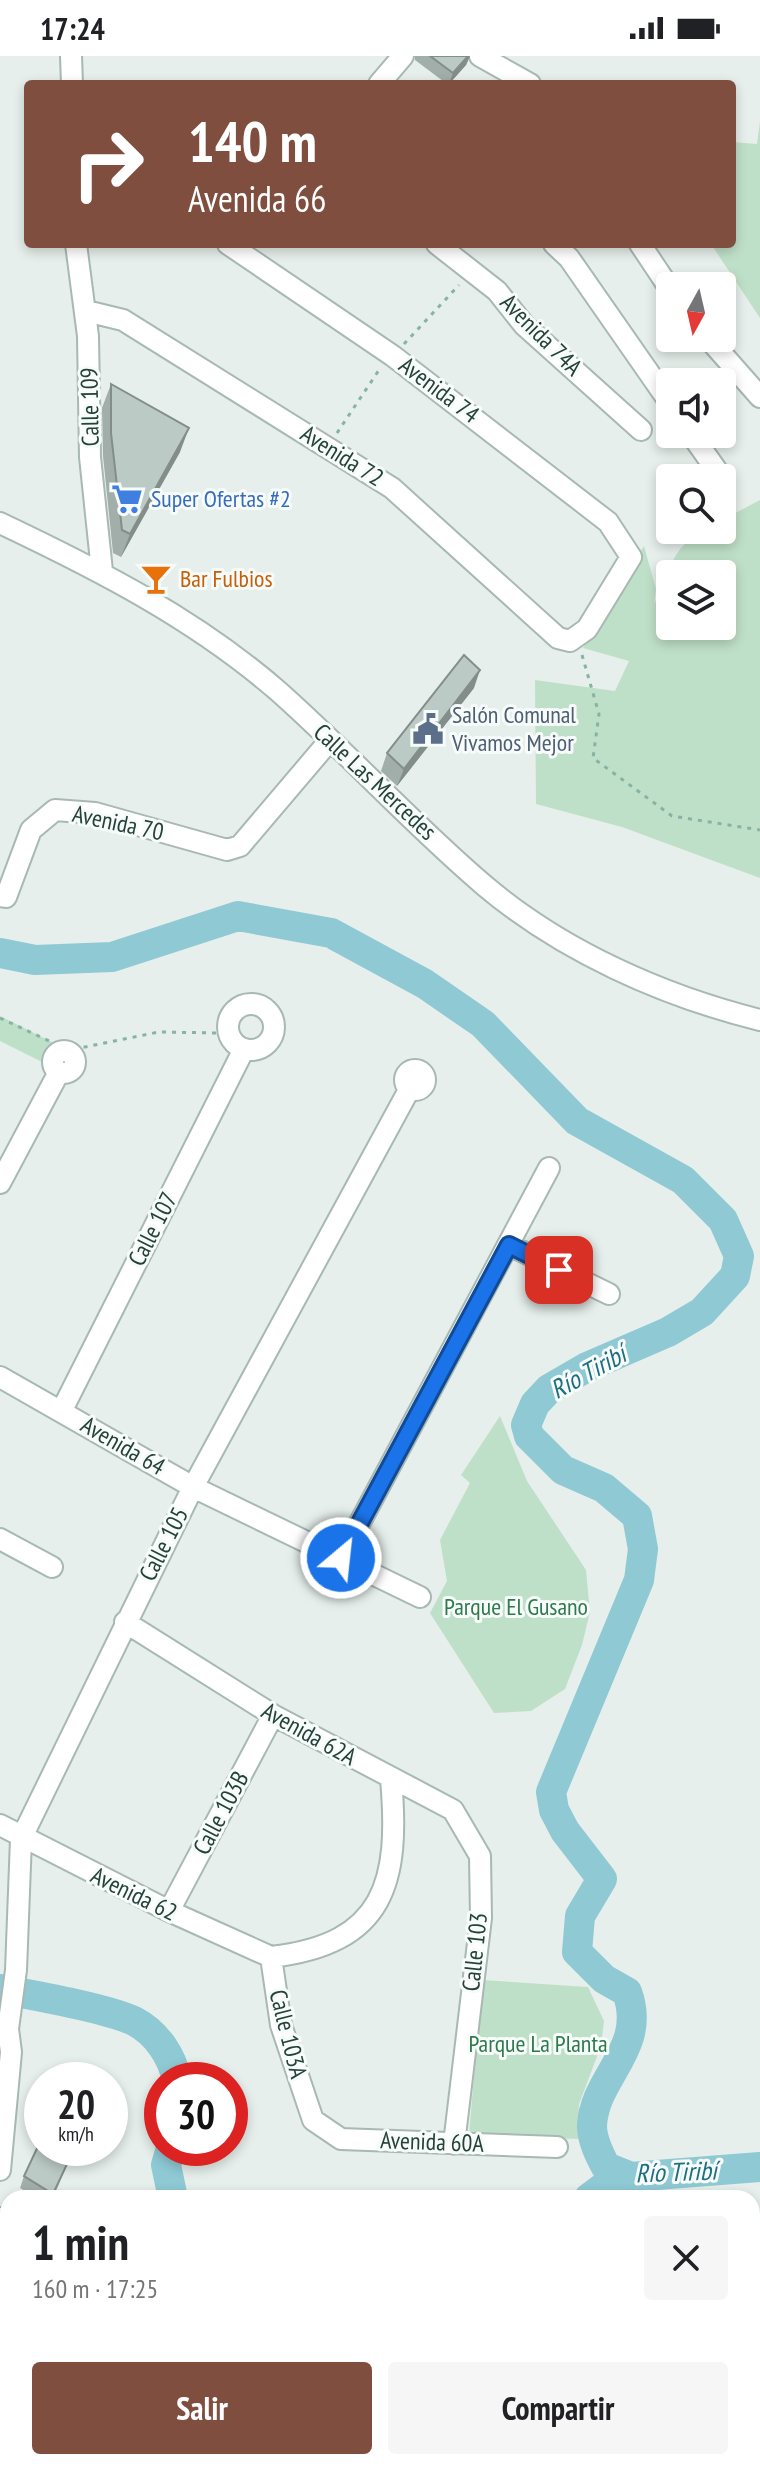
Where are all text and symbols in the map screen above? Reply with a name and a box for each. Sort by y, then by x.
text: 17:24 [40,9,105,48]
text: 140 m [188,105,317,177]
icon: right [56,112,160,216]
text: Avenida 66 [188,175,326,222]
north arrow [656,272,736,352]
map controls [656,272,736,640]
street label: Avenida 74A [494,287,589,383]
street label: Avenida 74 [393,349,486,430]
street label: Calle 109 [73,367,106,447]
button: sound [656,368,736,448]
street label: Avenida 72 [295,418,390,493]
button: search [656,464,736,544]
supermarket icon: Super Ofertas #2 [110,482,144,516]
place label: Super Ofertas #2 [151,483,291,514]
button: layers [656,560,736,640]
bar icon: Bar Fulbios [139,562,173,596]
place label: Bar Fulbios [180,563,273,594]
place label: Salón Comunal Vivamos Mejor [451,699,576,758]
public building icon: Salón Comunal Vivamos Mejor [411,712,445,746]
street label: Calle Las Mercedes [307,717,443,847]
street label: Avenida 70 [70,798,166,847]
street label: Calle 107 [121,1187,184,1271]
pin [525,1236,593,1304]
icon: arrive [537,1248,581,1292]
water label: Río Tiribí [544,1335,635,1406]
street label: Avenida 64 [76,1409,171,1482]
street label: Calle 105 [132,1502,195,1586]
position arrow [299,1516,383,1600]
park label: Parque El Gusano [444,1591,588,1622]
street label: Avenida 62A [256,1695,363,1773]
street label: Calle 103B [186,1766,255,1860]
street label: Avenida 62 [86,1859,182,1928]
street label: Calle 103 [455,1911,494,1993]
street label: Calle 103A [263,1986,315,2082]
park label: Parque La Planta [468,2028,608,2059]
speed limit sign: 30 [144,2062,248,2166]
text: 20 [57,2078,95,2130]
text: km/h [58,2121,94,2147]
street label: Avenida 60A [380,2124,485,2159]
water label: Río Tiribí [635,2153,721,2189]
text: 1 min [32,2211,129,2273]
button: close [644,2216,728,2300]
text: 160 m · 17:25 [32,2272,158,2305]
button: Salir [32,2362,372,2454]
button: Compartir [388,2362,728,2454]

